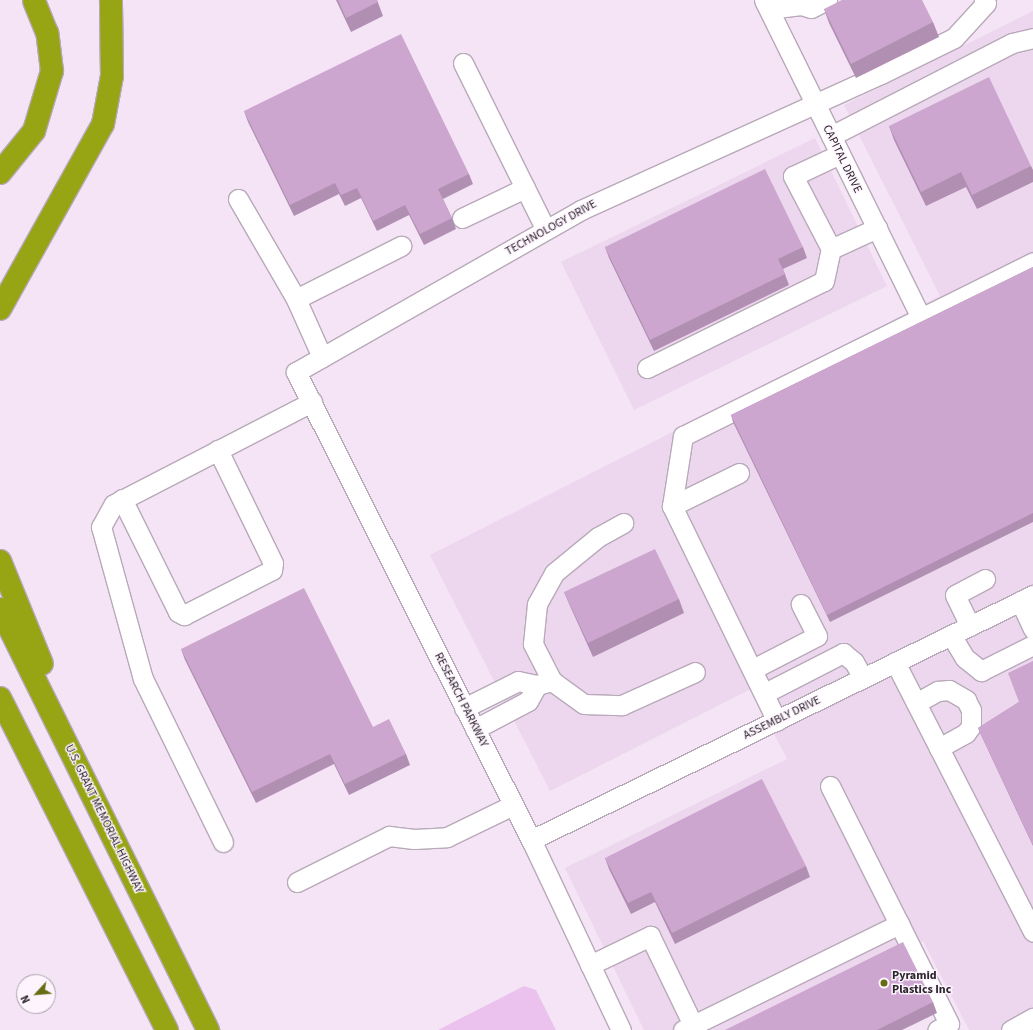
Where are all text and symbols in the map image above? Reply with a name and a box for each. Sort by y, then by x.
street label: CAPITAL DRIVE [819,123,865,195]
street label: TECHNOLOGY DRIVE [503,197,599,259]
street label: RESEARCH PARKWAY [431,650,491,750]
street label: ASSEMBLY DRIVE [741,693,823,743]
street label: U.S. GRANT MEMORIAL HIGHWAY [62,742,146,896]
place label: Pyramid Plastics Inc [892,969,951,997]
north arrow [16,974,56,1014]
marker: Pyramid Plastics Inc [879,978,889,988]
text: N [17,992,34,1006]

